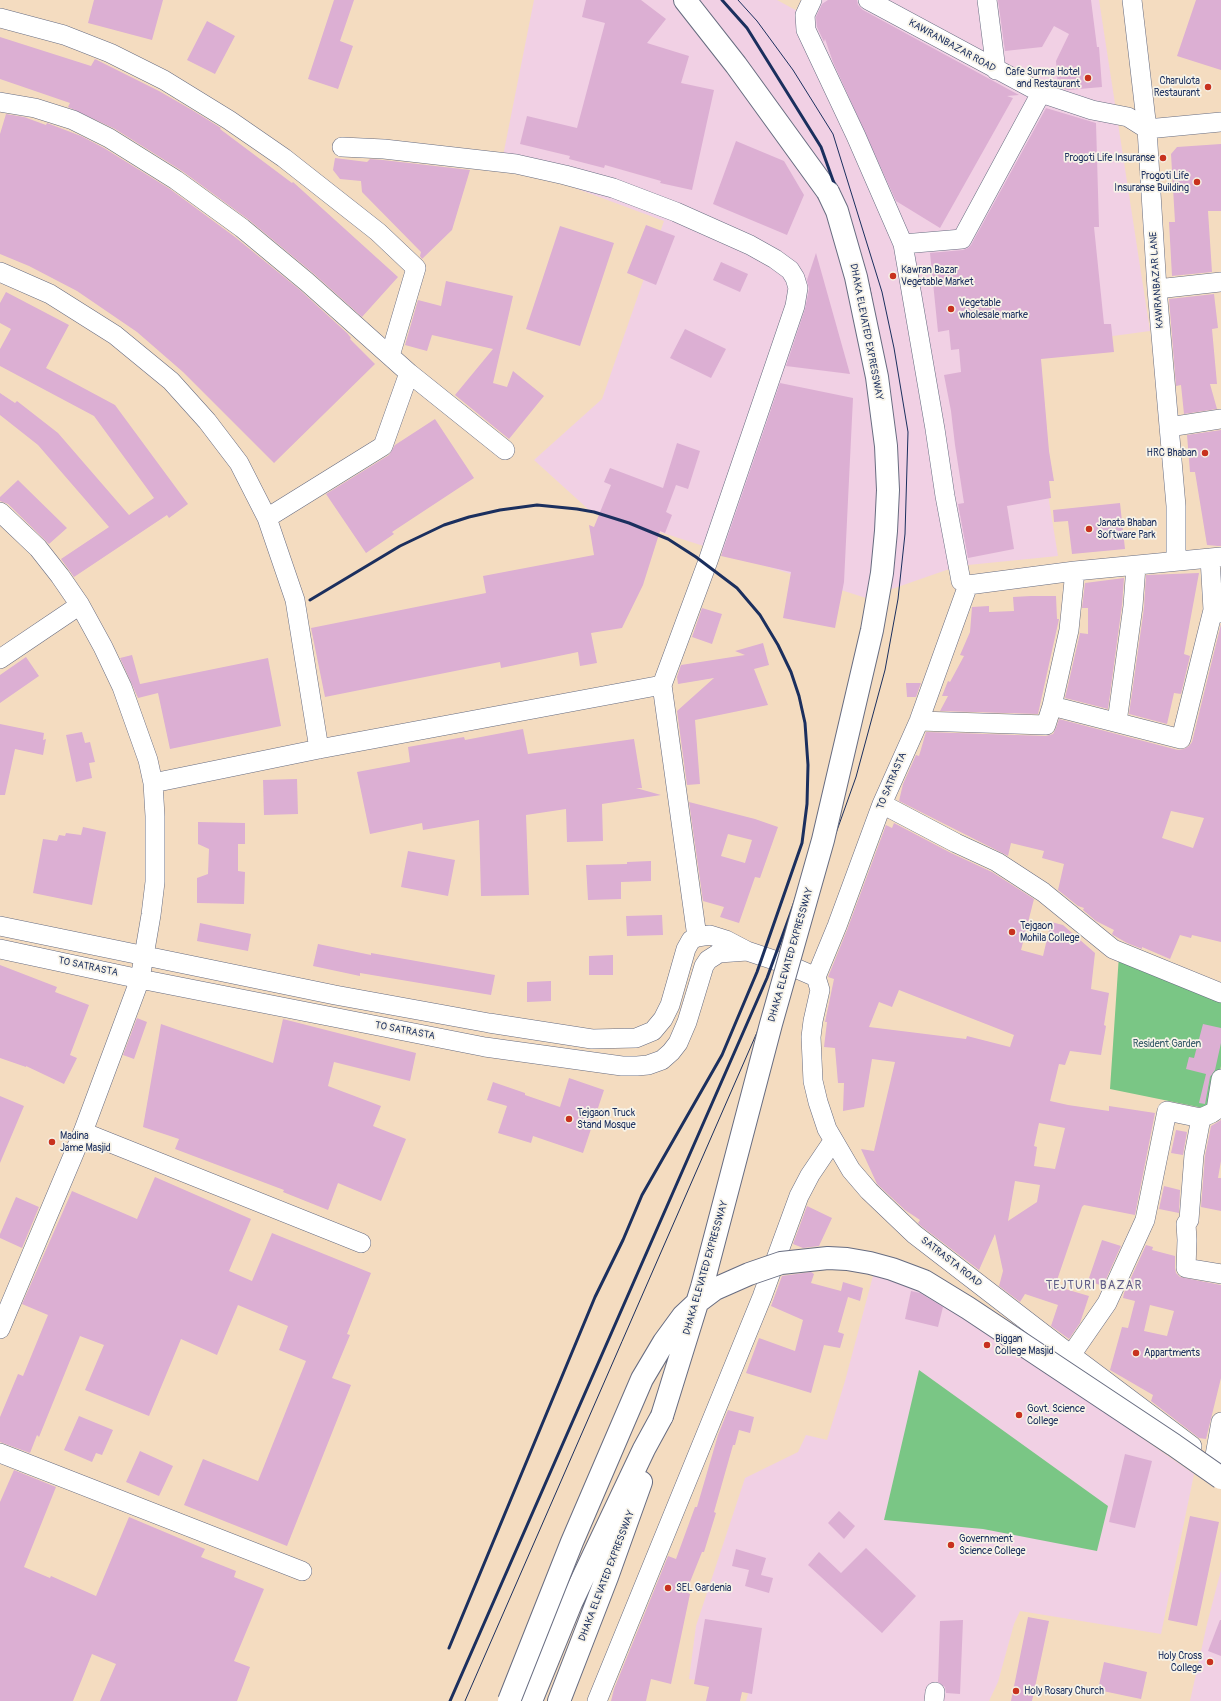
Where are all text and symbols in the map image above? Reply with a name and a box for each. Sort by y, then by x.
street label: KAWRANBAZAR ROAD [906,17,998,75]
place label: Cafe Surma Hotel and Restaurant [1005,66,1080,90]
marker: Cafe Surma Hotel and Restaurant [1083,73,1093,83]
place label: Charulota Restaurant [1154,75,1200,98]
marker: Charulota Restaurant [1203,82,1213,92]
place label: Progoti Life Insuranse [1064,152,1155,164]
marker: Progoti Life Insuranse [1158,153,1168,163]
place label: Progoti Life Insuranse Building [1114,170,1189,194]
marker: Progoti Life Insuranse Building [1192,177,1202,187]
street label: KAWRANBAZAR LANE [1148,231,1166,329]
street label: DHAKA ELEVATED EXPRESSWAY [847,263,885,401]
place label: Kawran Bazar Vegetable Market [901,264,973,288]
marker: Kawran Bazar Vegetable Market [888,271,898,281]
place label: Vegetable wholesale marke [959,297,1028,320]
marker: Vegetable wholesale marke [946,304,956,314]
place label: HRC Bhaban [1147,447,1197,459]
marker: HRC Bhaban [1200,448,1210,458]
place label: Janata Bhaban Software Park [1097,517,1157,540]
marker: Janata Bhaban Software Park [1084,524,1094,534]
street label: TO SATRASTA [875,751,909,811]
street label: DHAKA ELEVATED EXPRESSWAY [766,886,816,1024]
place label: Tejgaon Mohila College [1020,920,1080,944]
marker: Tejgaon Mohila College [1007,927,1017,937]
street label: TO SATRASTA [57,955,119,979]
street label: TO SATRASTA [374,1019,436,1043]
park label: Resident Garden [1133,1038,1201,1050]
place label: Tejgaon Truck Stand Mosque [577,1107,636,1130]
marker: Tejgaon Truck Stand Mosque [564,1114,574,1124]
place label: Madina Jame Masjid [60,1130,111,1154]
marker: Madina Jame Masjid [47,1137,57,1147]
street label: DHAKA ELEVATED EXPRESSWAY [681,1199,731,1337]
street label: SATRASTA ROAD [918,1234,984,1290]
district label: TEJTURI BAZAR [1046,1279,1142,1293]
place label: Biggan College Masjid [995,1333,1054,1356]
marker: Biggan College Masjid [982,1340,992,1350]
place label: Appartments [1144,1347,1200,1359]
marker: Appartments [1131,1348,1141,1358]
place label: Govt. Science College [1027,1403,1085,1426]
marker: Govt. Science College [1014,1410,1024,1420]
street label: DHAKA ELEVATED EXPRESSWAY [576,1509,638,1643]
place label: Government Science College [959,1533,1025,1556]
marker: Government Science College [946,1540,956,1550]
place label: SEL Gardenia [676,1582,731,1594]
marker: SEL Gardenia [663,1583,673,1593]
place label: Holy Cross College [1158,1650,1202,1674]
marker: Holy Cross College [1205,1657,1215,1667]
place label: Holy Rosary Church [1024,1685,1104,1697]
marker: Holy Rosary Church [1011,1686,1021,1696]

